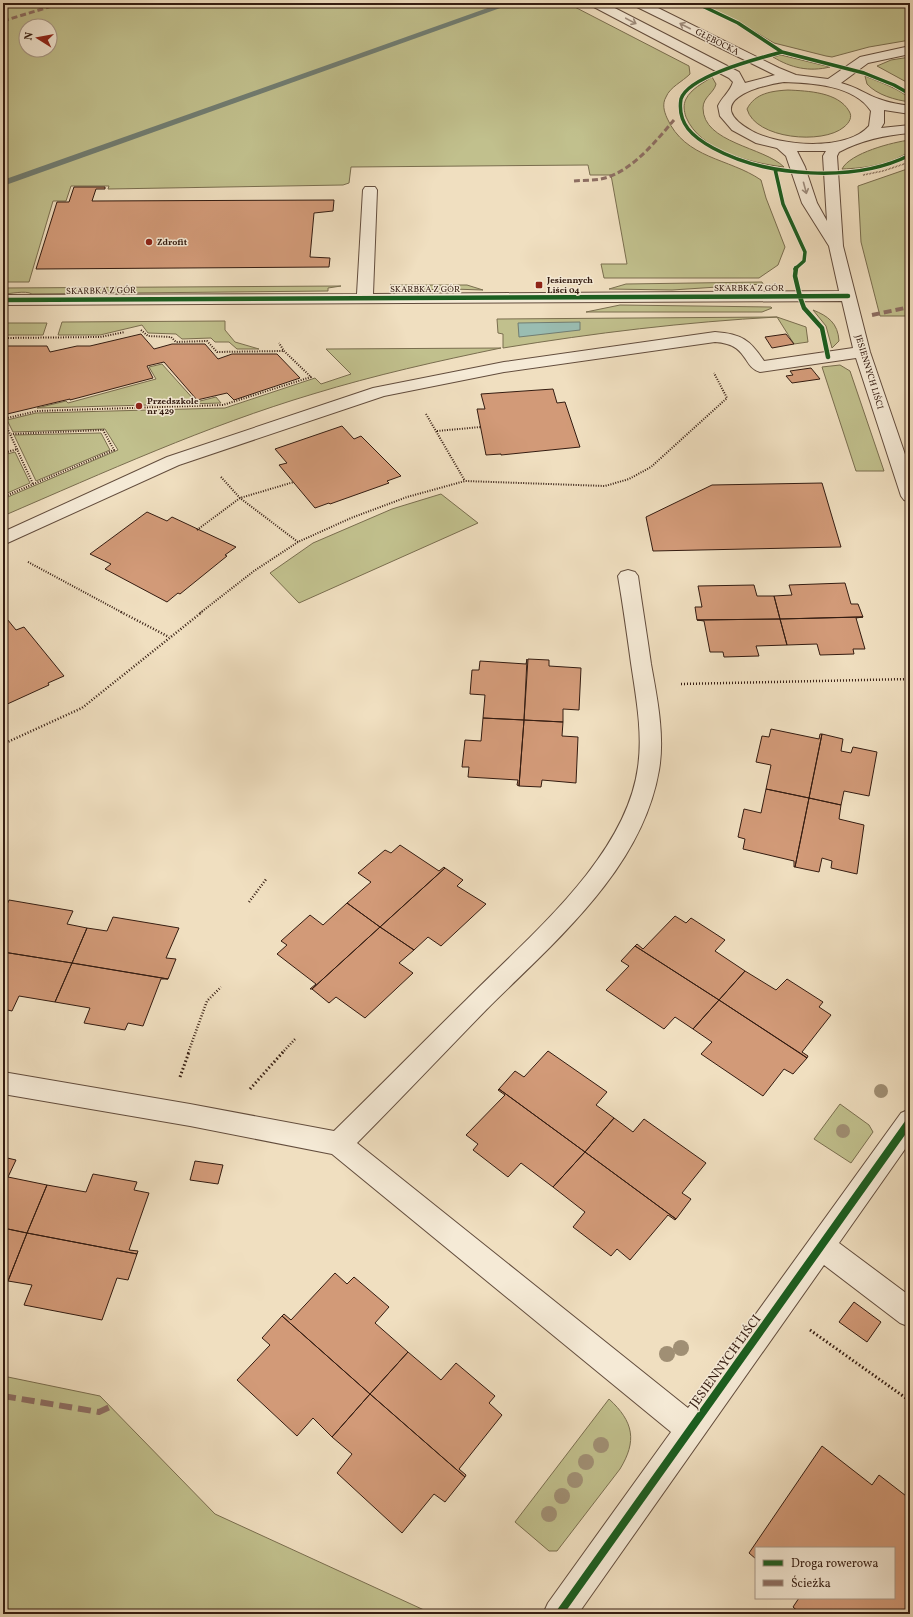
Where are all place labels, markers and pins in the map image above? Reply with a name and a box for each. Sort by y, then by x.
place label: Zdrofit [157,236,188,249]
marker: Zdrofit [144,237,154,247]
place label: Jesiennych Liści 04 [546,274,593,297]
marker: Jesiennych Liści 04 [534,280,544,290]
place label: Przedszkole nr 429 [147,395,199,418]
marker: Przedszkole nr 429 [134,401,144,411]

